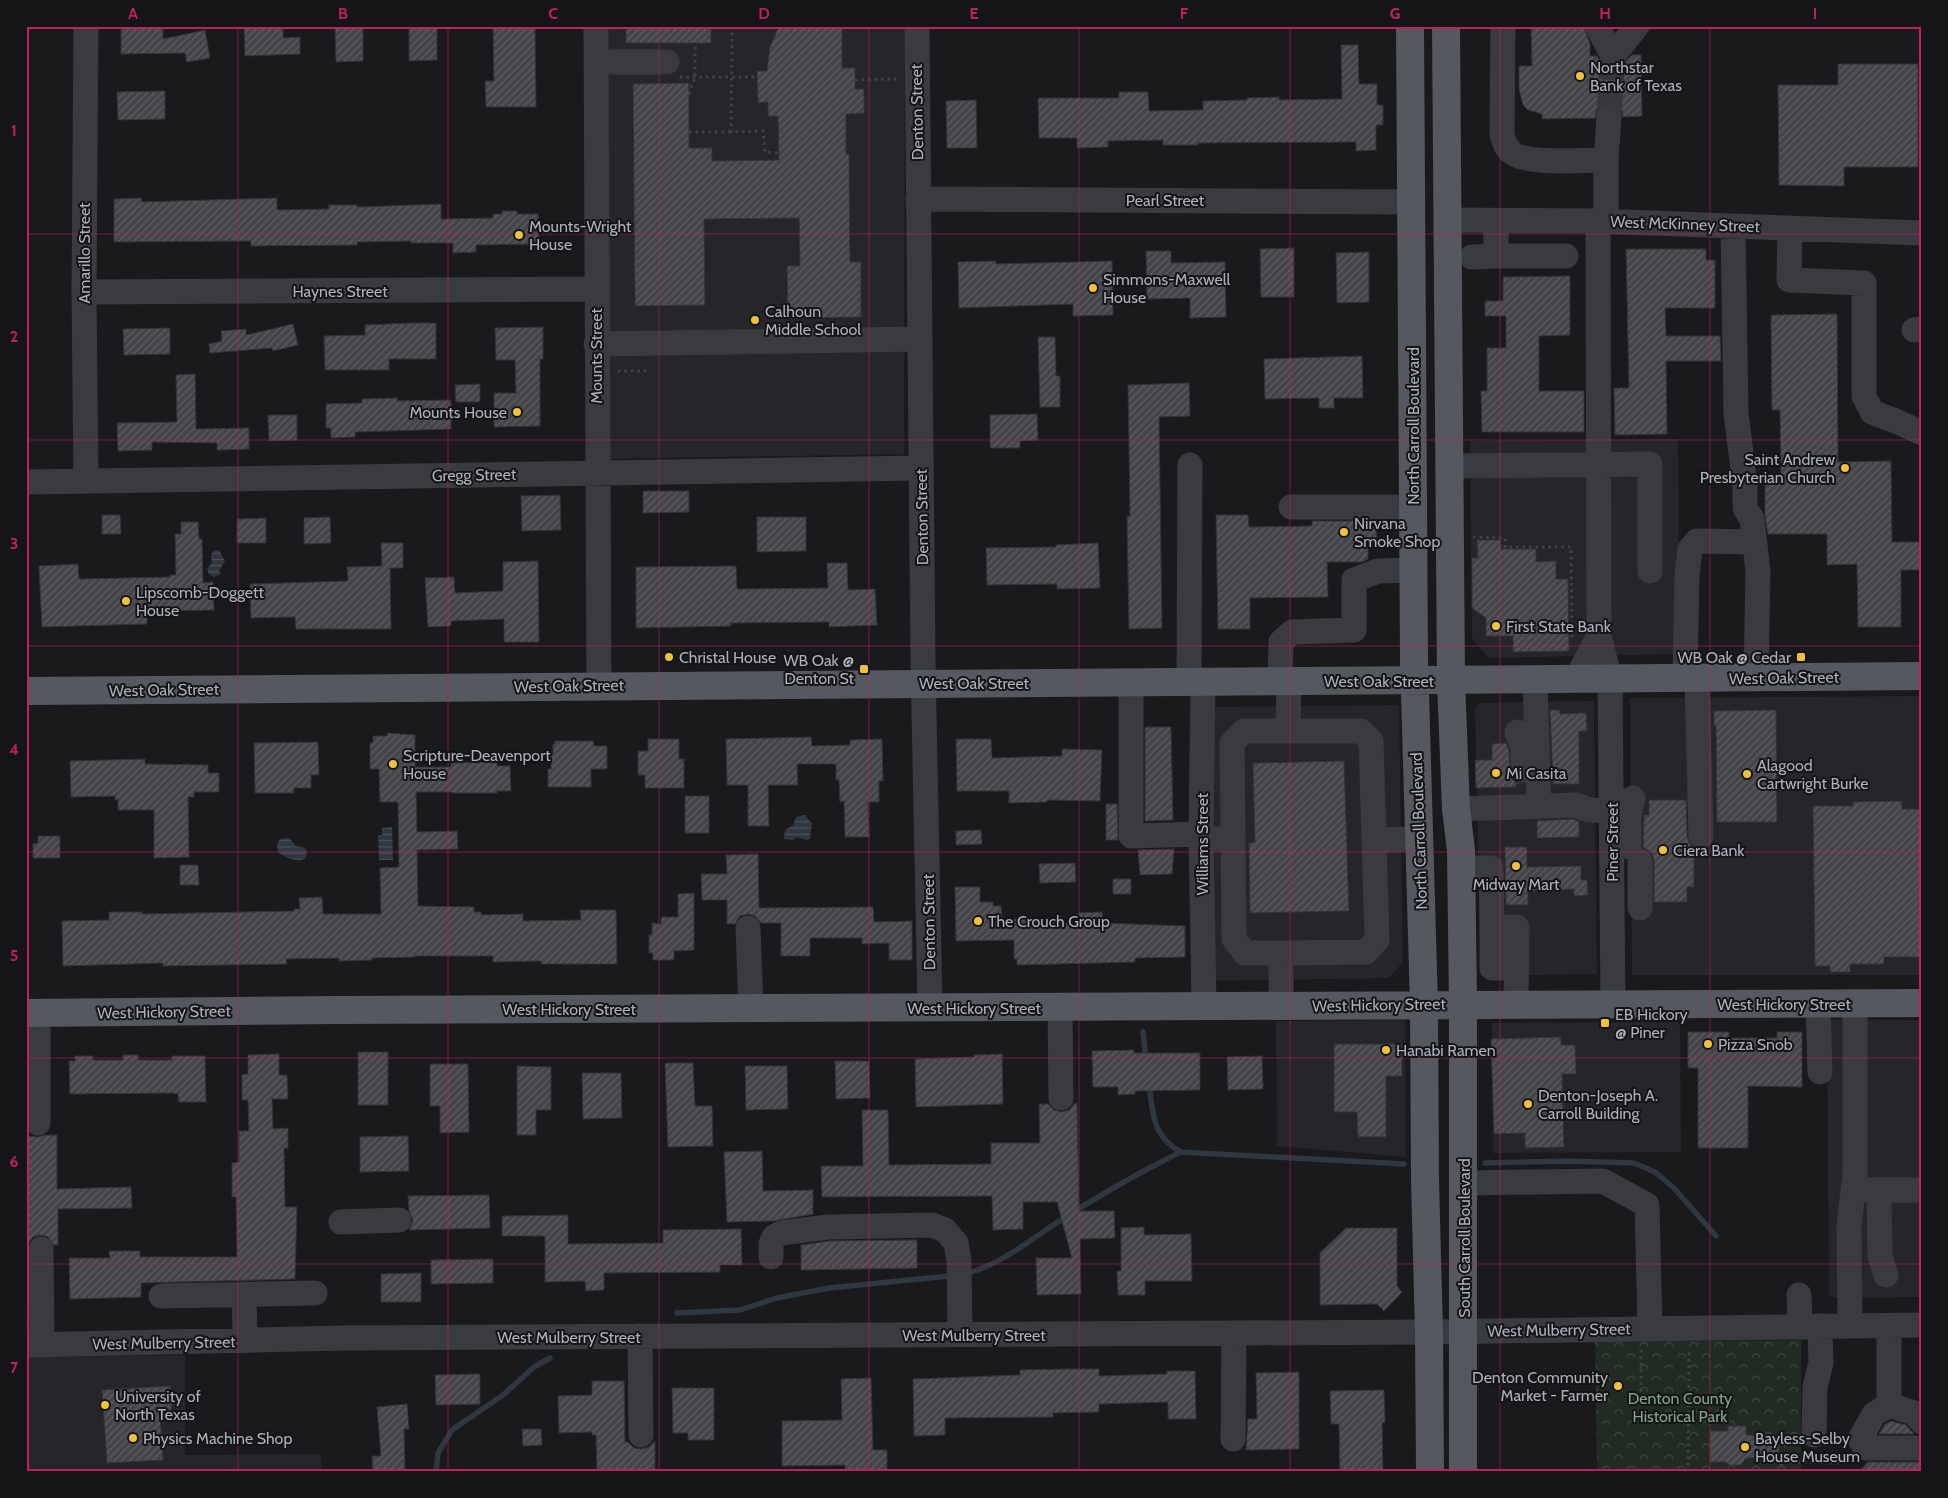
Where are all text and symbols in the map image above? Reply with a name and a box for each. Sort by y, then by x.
text: A [128,4,138,23]
text: B [338,4,348,23]
text: C [548,4,558,23]
text: D [758,4,770,23]
text: E [969,4,979,23]
text: F [1180,4,1189,23]
text: G [1390,4,1400,23]
text: H [1599,4,1611,23]
text: I [1813,4,1817,23]
place label: Northstar Bank of Texas [1590,58,1682,95]
street label: Denton Street [907,63,927,160]
marker: Northstar Bank of Texas [1574,70,1586,82]
text: 1 [11,121,17,140]
street label: Pearl Street [1126,191,1205,210]
street label: Amarillo Street [75,202,94,304]
street label: West McKinney Street [1610,212,1761,236]
place label: Mounts-Wright House [529,217,632,254]
marker: Mounts-Wright House [513,229,525,241]
place label: Simmons-Maxwell House [1103,270,1231,307]
street label: Haynes Street [292,282,388,301]
marker: Simmons-Maxwell House [1087,282,1099,294]
place label: Calhoun Middle School [765,302,861,339]
street label: Mounts Street [587,308,606,404]
marker: Calhoun Middle School [749,314,761,326]
text: 2 [10,327,18,346]
street label: North Carroll Boulevard [1404,347,1423,505]
place label: Mounts House [410,403,507,422]
marker: Mounts House [511,406,523,418]
place label: Saint Andrew Presbyterian Church [1700,450,1835,487]
marker: Saint Andrew Presbyterian Church [1839,462,1851,474]
street label: Gregg Street [432,465,517,485]
street label: Denton Street [912,468,932,565]
place label: Nirvana Smoke Shop [1354,514,1440,551]
marker: Nirvana Smoke Shop [1338,526,1350,538]
text: 3 [10,534,18,553]
place label: Lipscomb-Doggett House [136,583,264,620]
marker: Lipscomb-Doggett House [120,595,132,607]
place label: First State Bank [1506,617,1612,636]
marker: First State Bank [1490,620,1502,632]
place label: Christal House [679,648,776,667]
place label: WB Oak @ Cedar [1677,648,1792,667]
marker: Christal House [663,651,675,663]
place label: WB Oak @ Denton St [783,651,855,688]
marker: WB Oak @ Cedar [1795,651,1807,663]
marker: WB Oak @ Denton St [858,663,870,675]
street label: West Oak Street [1729,668,1840,688]
street label: West Oak Street [1324,672,1435,691]
street label: West Oak Street [919,674,1030,693]
street label: West Oak Street [514,676,625,696]
street label: West Oak Street [109,680,220,700]
text: 4 [9,740,19,759]
place label: Scripture-Deavenport House [403,746,551,783]
street label: North Carroll Boulevard [1407,752,1431,910]
place label: Alagood Cartwright Burke [1757,756,1868,793]
marker: Scripture-Deavenport House [387,758,399,770]
place label: Mi Casita [1506,764,1567,783]
marker: Mi Casita [1490,767,1502,779]
marker: Alagood Cartwright Burke [1741,768,1753,780]
street label: Williams Street [1193,792,1212,895]
street label: Piner Street [1603,802,1622,882]
place label: Ciera Bank [1673,841,1745,860]
marker: Ciera Bank [1657,844,1669,856]
marker: Midway Mart [1510,860,1522,872]
street label: Denton Street [919,873,939,970]
place label: Midway Mart [1473,875,1560,894]
place label: The Crouch Group [988,912,1110,931]
marker: The Crouch Group [972,915,984,927]
text: 5 [10,946,18,965]
street label: West Hickory Street [1312,994,1447,1016]
street label: West Hickory Street [1717,995,1851,1014]
street label: West Hickory Street [907,999,1041,1018]
street label: West Hickory Street [502,1000,636,1019]
street label: West Hickory Street [97,1001,232,1023]
place label: EB Hickory @ Piner [1615,1005,1688,1042]
marker: EB Hickory @ Piner [1599,1017,1611,1029]
place label: Pizza Snob [1718,1035,1793,1054]
marker: Pizza Snob [1702,1038,1714,1050]
place label: Hanabi Ramen [1396,1041,1496,1060]
marker: Hanabi Ramen [1380,1044,1392,1056]
place label: Denton-Joseph A. Carroll Building [1538,1086,1658,1123]
marker: Denton-Joseph A. Carroll Building [1522,1098,1534,1110]
text: 6 [10,1152,19,1171]
street label: South Carroll Boulevard [1455,1158,1474,1318]
street label: West Mulberry Street [1487,1319,1631,1341]
street label: West Mulberry Street [902,1326,1046,1345]
street label: West Mulberry Street [497,1328,641,1347]
street label: West Mulberry Street [92,1332,236,1354]
text: 7 [10,1358,19,1377]
place label: Denton Community Market - Farmer [1472,1368,1609,1405]
marker: Denton Community Market - Farmer [1612,1380,1624,1392]
place label: University of North Texas [115,1387,201,1424]
park label: Denton County Historical Park [1628,1389,1732,1426]
marker: University of North Texas [99,1399,111,1411]
place label: Physics Machine Shop [143,1429,292,1448]
place label: Bayless-Selby House Museum [1755,1429,1860,1466]
marker: Physics Machine Shop [127,1432,139,1444]
marker: Bayless-Selby House Museum [1739,1441,1751,1453]

